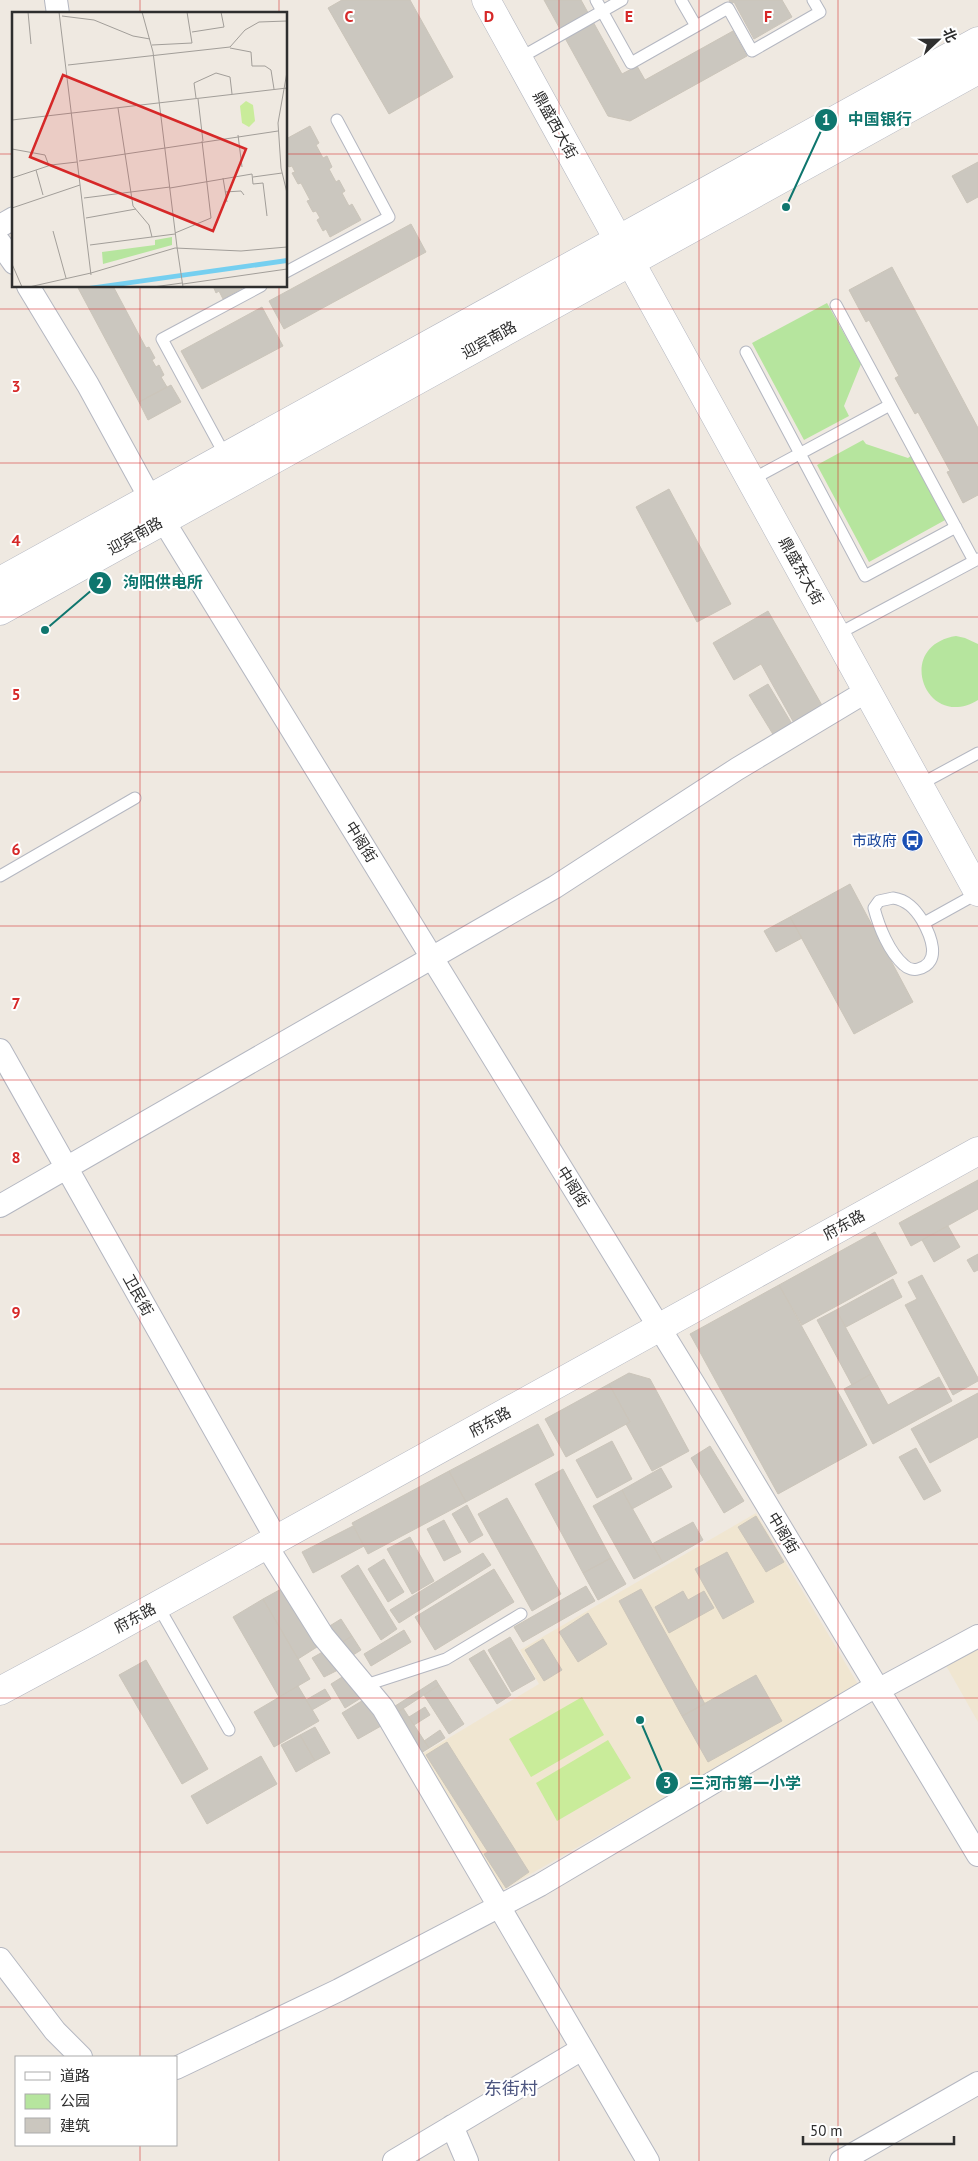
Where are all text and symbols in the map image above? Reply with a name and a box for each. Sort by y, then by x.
text: C [345,6,354,26]
text: D [484,6,494,26]
text: E [625,6,633,26]
text: F [764,6,772,26]
inset map [12,12,288,288]
north arrow [913,15,963,65]
text: 北 [939,25,961,45]
street label: 鼎盛西大街 [529,87,582,162]
callout: 中国银行 [813,104,922,135]
text: 中国银行 [848,109,912,129]
text: 1 [822,110,830,129]
street label: 迎宾南路 [458,317,520,362]
text: 3 [11,376,21,396]
street label: 迎宾南路 [104,513,166,558]
text: 4 [11,530,21,550]
street label: 鼎盛东大街 [775,533,828,608]
callout: 泃阳供电所 [88,567,213,598]
text: 泃阳供电所 [123,572,203,592]
text: 2 [96,573,104,592]
text: 5 [11,684,21,704]
street label: 中阁街 [341,818,381,866]
bus stop icon: 市政府 [901,829,925,853]
place label: 市政府 [852,831,897,850]
text: 6 [11,839,21,859]
text: 7 [11,993,21,1013]
text: 8 [11,1147,21,1167]
street label: 中阁街 [553,1163,593,1211]
street label: 府东路 [819,1205,868,1244]
street label: 卫民街 [119,1270,158,1319]
text: 9 [11,1302,21,1322]
street label: 府东路 [465,1402,514,1441]
street label: 中阁街 [764,1509,803,1557]
street label: 府东路 [110,1598,159,1637]
callout: 三河市第一小学 [654,1768,811,1799]
text: 3 [663,1773,671,1792]
text: 三河市第一小学 [689,1773,801,1793]
legend [15,2056,178,2146]
text: 道路 [60,2066,90,2085]
district label: 东街村 [484,2077,538,2100]
text: 公园 [60,2091,90,2110]
scale bar [803,2114,954,2146]
text: 建筑 [60,2116,90,2135]
text: 50 m [810,2121,843,2140]

